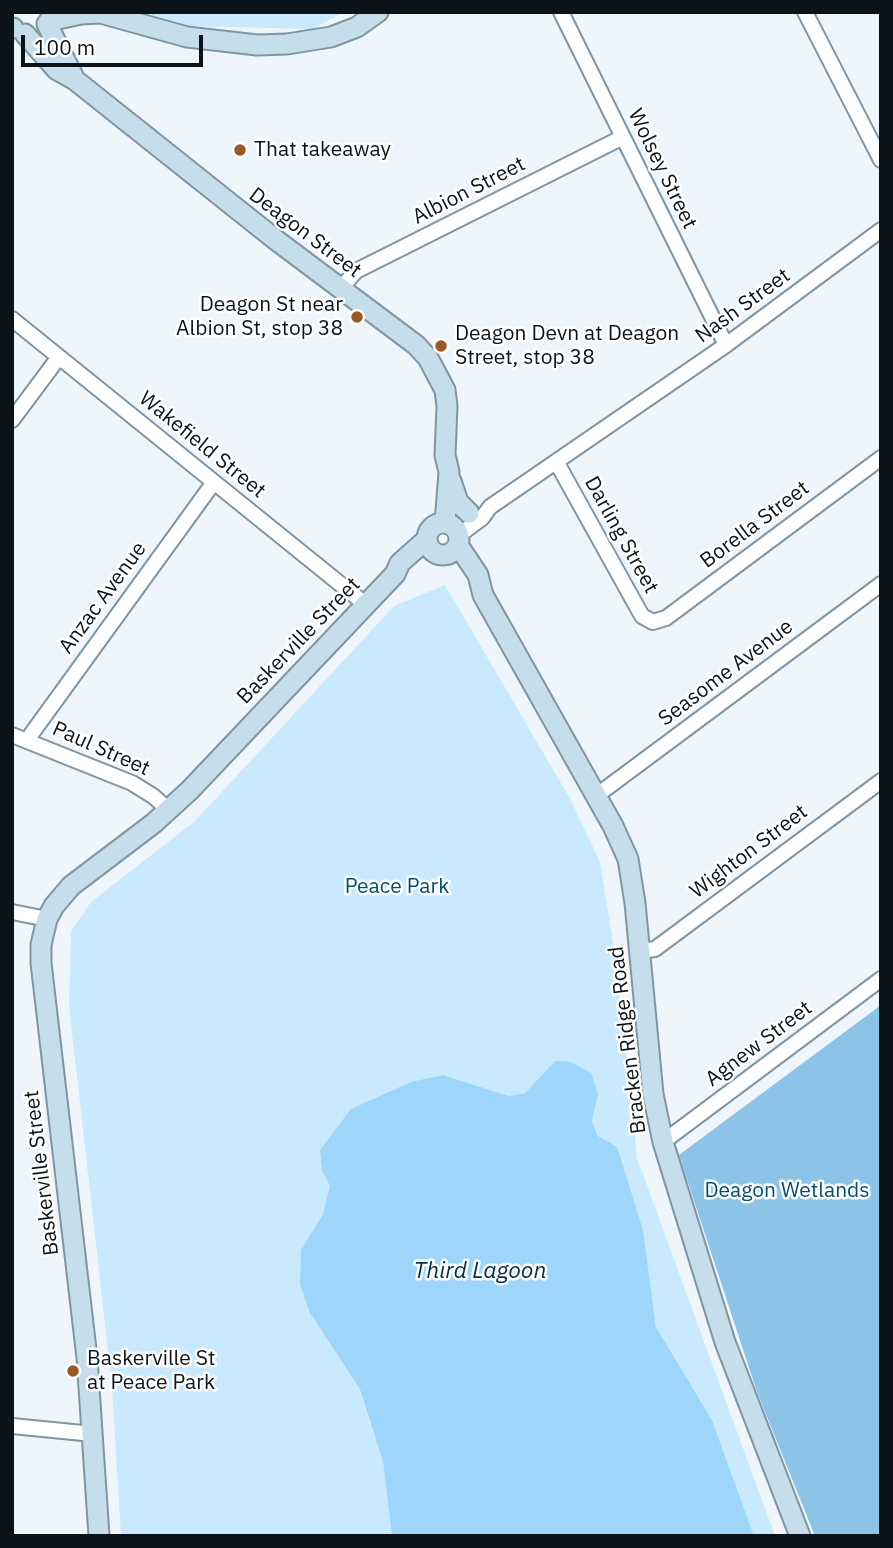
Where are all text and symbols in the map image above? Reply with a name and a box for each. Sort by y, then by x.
scale bar [24,21,206,65]
text: 100 m [34,33,95,61]
street label: Wolsey Street [622,105,702,233]
place label: That takeaway [254,137,391,163]
marker: That takeaway [232,142,248,158]
street label: Albion Street [409,152,529,230]
street label: Deagon Street [244,183,366,283]
street label: Nash Street [691,263,795,349]
place label: Deagon St near Albion St, stop 38 [176,292,343,342]
marker: Deagon St near Albion St, stop 38 [349,309,365,325]
place label: Deagon Devn at Deagon Street, stop 38 [455,321,679,371]
marker: Deagon Devn at Deagon Street, stop 38 [433,338,449,354]
street label: Wakefield Street [134,386,270,504]
street label: Darling Street [579,472,663,598]
street label: Borella Street [696,476,814,574]
street label: Anzac Avenue [54,537,152,659]
street label: Baskerville Street [232,572,366,710]
street label: Seasome Avenue [654,614,798,732]
street label: Paul Street [48,716,154,782]
street label: Wighton Street [685,800,813,904]
park label: Peace Park [345,874,449,900]
street label: Bracken Ridge Road [604,945,652,1135]
street label: Agnew Street [701,996,817,1092]
street label: Baskerville Street [19,1089,65,1257]
park label: Deagon Wetlands [705,1178,869,1204]
water label: Third Lagoon [413,1257,547,1285]
place label: Baskerville St at Peace Park [87,1346,215,1396]
marker: Baskerville St at Peace Park [65,1363,81,1379]

